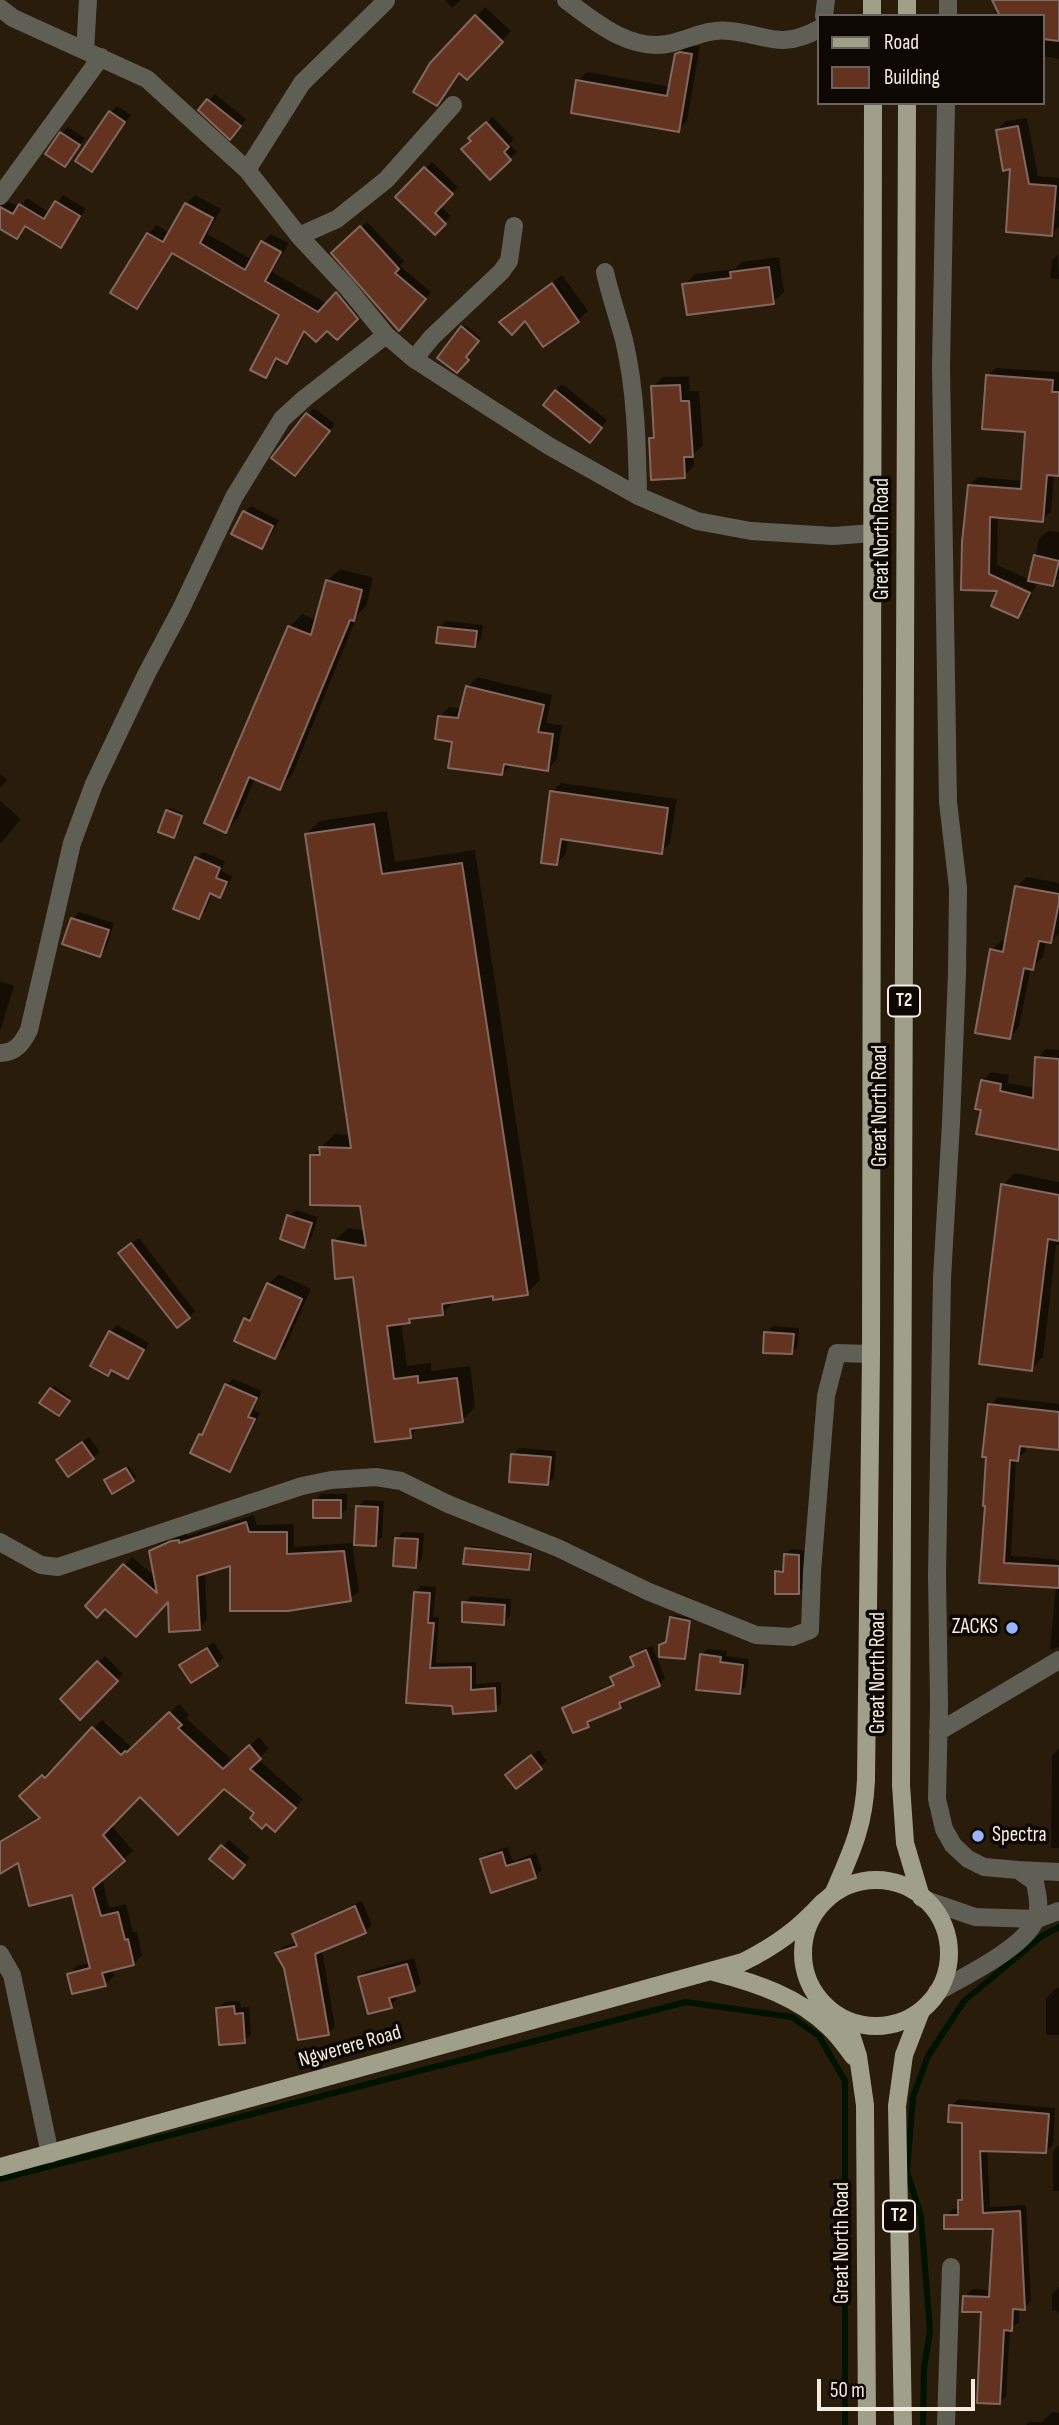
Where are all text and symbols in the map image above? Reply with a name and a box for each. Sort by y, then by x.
legend [818,14,1045,105]
text: Road [884,30,919,55]
text: Building [884,65,940,90]
street label: Great North Road [870,478,896,600]
road number: T2 [888,986,920,1016]
street label: Great North Road [868,1045,894,1167]
street label: Great North Road [866,1612,892,1734]
place label: ZACKS [952,1615,998,1641]
marker: ZACKS [1004,1620,1020,1636]
place label: Spectra [992,1823,1047,1849]
marker: Spectra [970,1828,986,1844]
street label: Ngwerere Road [296,2020,404,2074]
street label: Great North Road [830,2182,856,2304]
road number: T2 [883,2200,915,2232]
scale bar [821,2366,978,2410]
text: 50 m [830,2378,865,2403]

